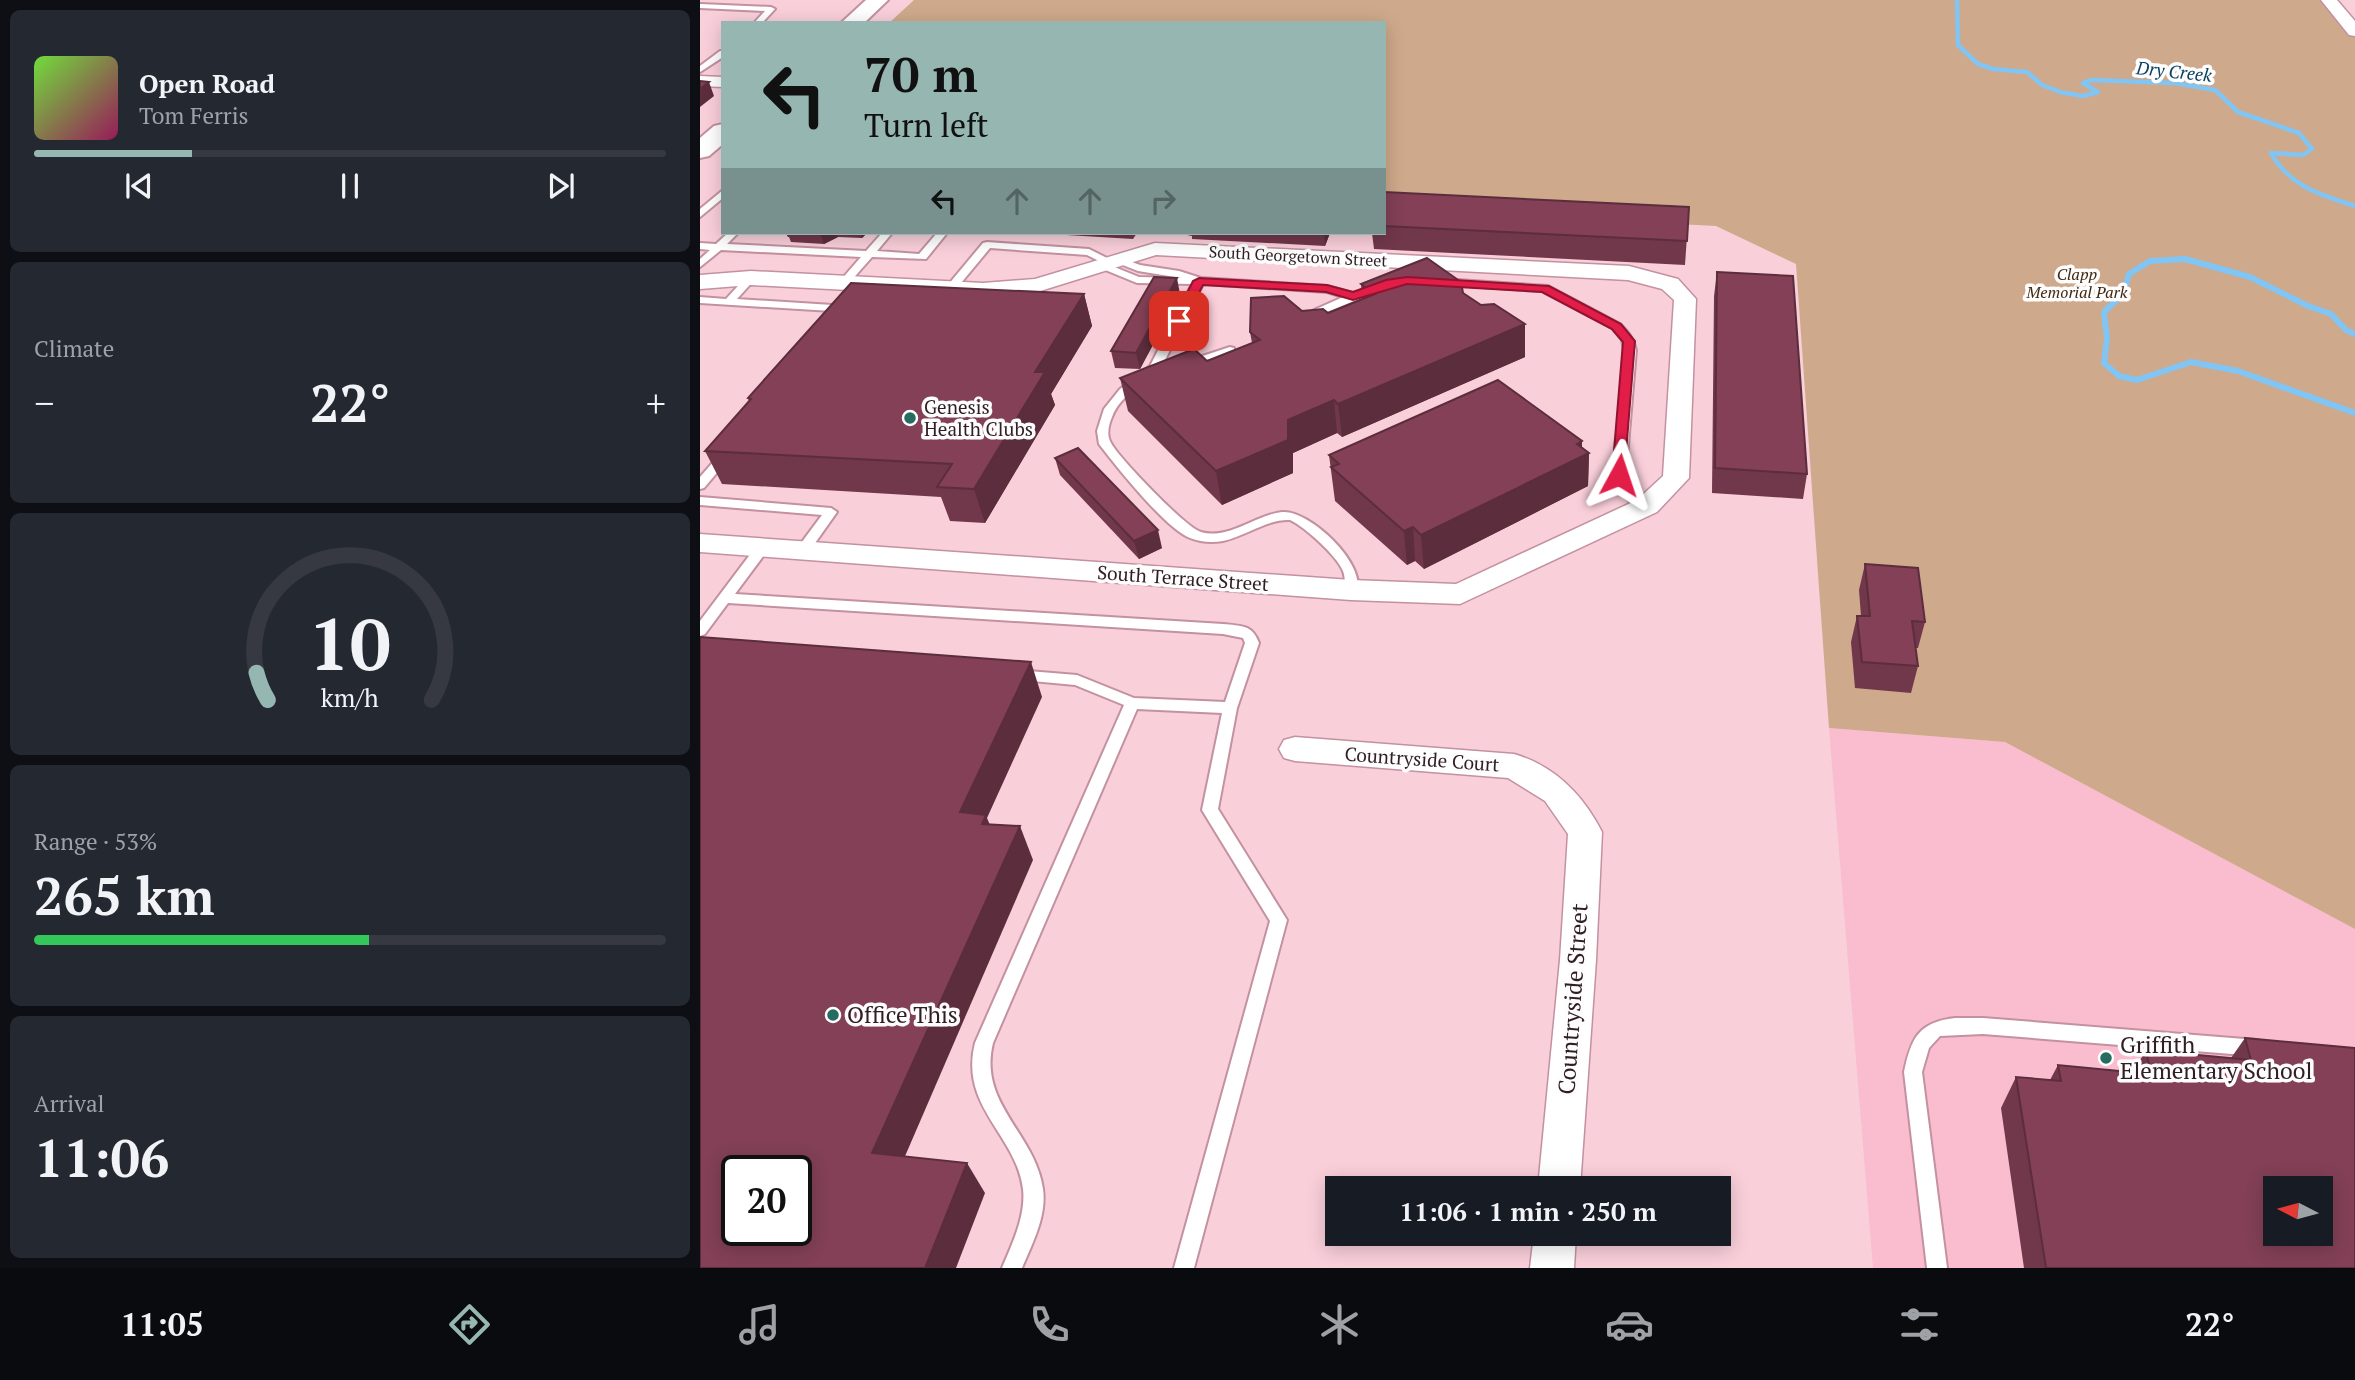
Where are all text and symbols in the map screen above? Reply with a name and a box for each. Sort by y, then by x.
text: 70 m [864,41,978,106]
icon: left [749,49,840,140]
water label: Dry Creek [2134,55,2213,87]
text: Open Road [139,66,275,100]
text: Tom Ferris [139,100,249,131]
text: Turn left [864,104,988,146]
icon: previous [120,167,158,205]
icon: pause [331,167,369,205]
icon: next [542,167,580,205]
icon: left [925,182,963,220]
icon: ahead [998,182,1036,220]
icon: ahead [1071,182,1109,220]
icon: right [1144,182,1182,220]
street label: South Georgetown Street [1208,240,1388,272]
park label: Clapp Memorial Park [2026,263,2128,303]
pin [1149,291,1209,351]
icon: arrive [1160,302,1198,340]
text: Climate [34,333,114,364]
text: 22° [310,368,390,437]
text: − [34,378,54,428]
text: + [646,378,666,428]
place label: Genesis Health Clubs [924,394,1033,441]
marker: Genesis Health Clubs [902,410,918,426]
position arrow [1582,438,1656,512]
street label: South Terrace Street [1096,559,1270,596]
text: 10 [309,594,391,691]
text: km/h [321,681,379,714]
street label: Countryside Court [1344,741,1500,776]
text: Range · 53% [34,826,157,857]
text: 265 km [34,861,215,930]
street label: Countryside Street [1550,902,1595,1096]
place label: Office This [847,999,958,1030]
marker: Office This [825,1007,841,1023]
place label: Griffith Elementary School [2120,1029,2313,1086]
marker: Griffith Elementary School [2098,1050,2114,1066]
text: Arrival [34,1088,105,1119]
text: 11:06 [34,1123,169,1192]
speed limit sign: 20 [721,1155,812,1246]
north arrow [2263,1176,2333,1246]
map controls [2263,1176,2333,1246]
text: 11:06 · 1 min · 250 m [1399,1194,1657,1228]
icon: directions [445,1300,494,1349]
icon: music [735,1300,784,1349]
icon: phone [1025,1300,1074,1349]
icon: climate [1315,1300,1364,1349]
icon: car [1605,1300,1654,1349]
icon: filters [1895,1300,1944,1349]
text: 11:05 [121,1303,204,1345]
text: 22° [2185,1303,2234,1345]

